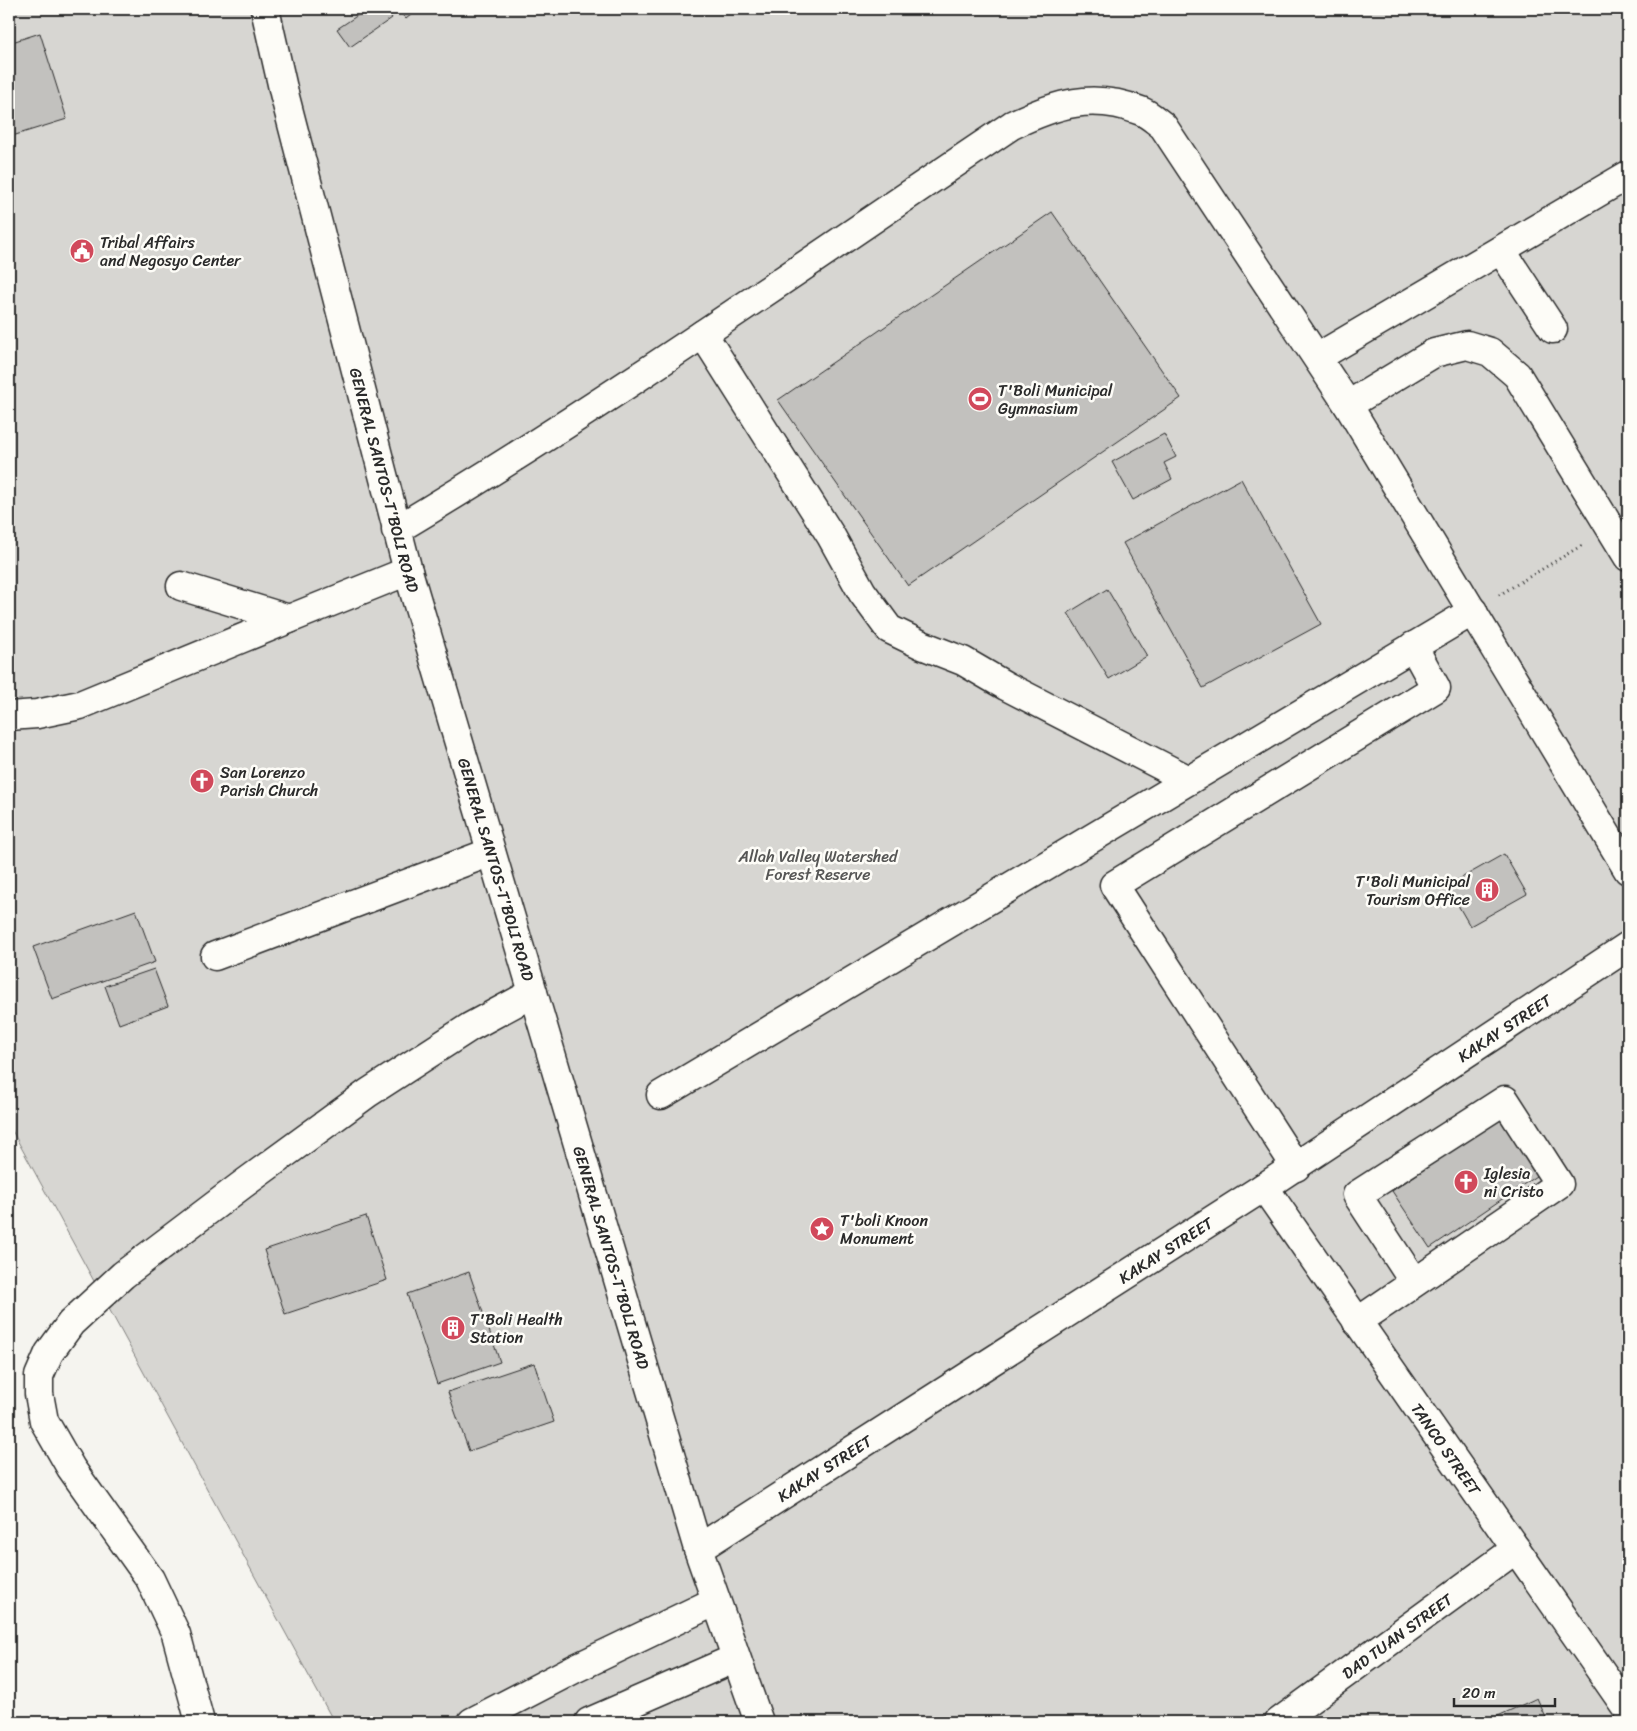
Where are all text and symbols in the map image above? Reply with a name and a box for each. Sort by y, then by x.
place label: Tribal Affairs and Negosyo Center [100,228,242,275]
public building icon: Tribal Affairs and Negosyo Center [69,238,95,264]
street label: GENERAL SANTOS-T'BOLI ROAD [341,364,428,596]
place label: T'Boli Municipal Gymnasium [998,376,1113,423]
sports icon: T'Boli Municipal Gymnasium [967,386,993,412]
street label: GENERAL SANTOS-T'BOLI ROAD [450,754,543,985]
place label: San Lorenzo Parish Church [220,758,319,805]
church icon: San Lorenzo Parish Church [189,768,215,794]
park label: Allah Valley Watershed Forest Reserve [737,842,899,889]
place label: T'Boli Municipal Tourism Office [1356,867,1470,914]
building icon: T'Boli Municipal Tourism Office [1474,877,1500,903]
street label: KAKAY STREET [1451,985,1558,1070]
street label: GENERAL SANTOS-T'BOLI ROAD [565,1142,658,1373]
place label: Iglesia ni Cristo [1483,1159,1544,1206]
church icon: Iglesia ni Cristo [1453,1169,1479,1195]
place label: T'boli Knoon Monument [840,1206,928,1253]
street label: KAKAY STREET [1112,1208,1220,1291]
place icon: T'boli Knoon Monument [809,1216,835,1242]
place label: T'Boli Health Station [470,1305,563,1352]
building icon: T'Boli Health Station [440,1315,466,1341]
street label: TANCO STREET [1404,1396,1490,1502]
street label: KAKAY STREET [771,1426,879,1510]
street label: DAD TUAN STREET [1335,1584,1460,1687]
scale bar [1454,1676,1556,1708]
text: 20 m [1462,1680,1496,1706]

